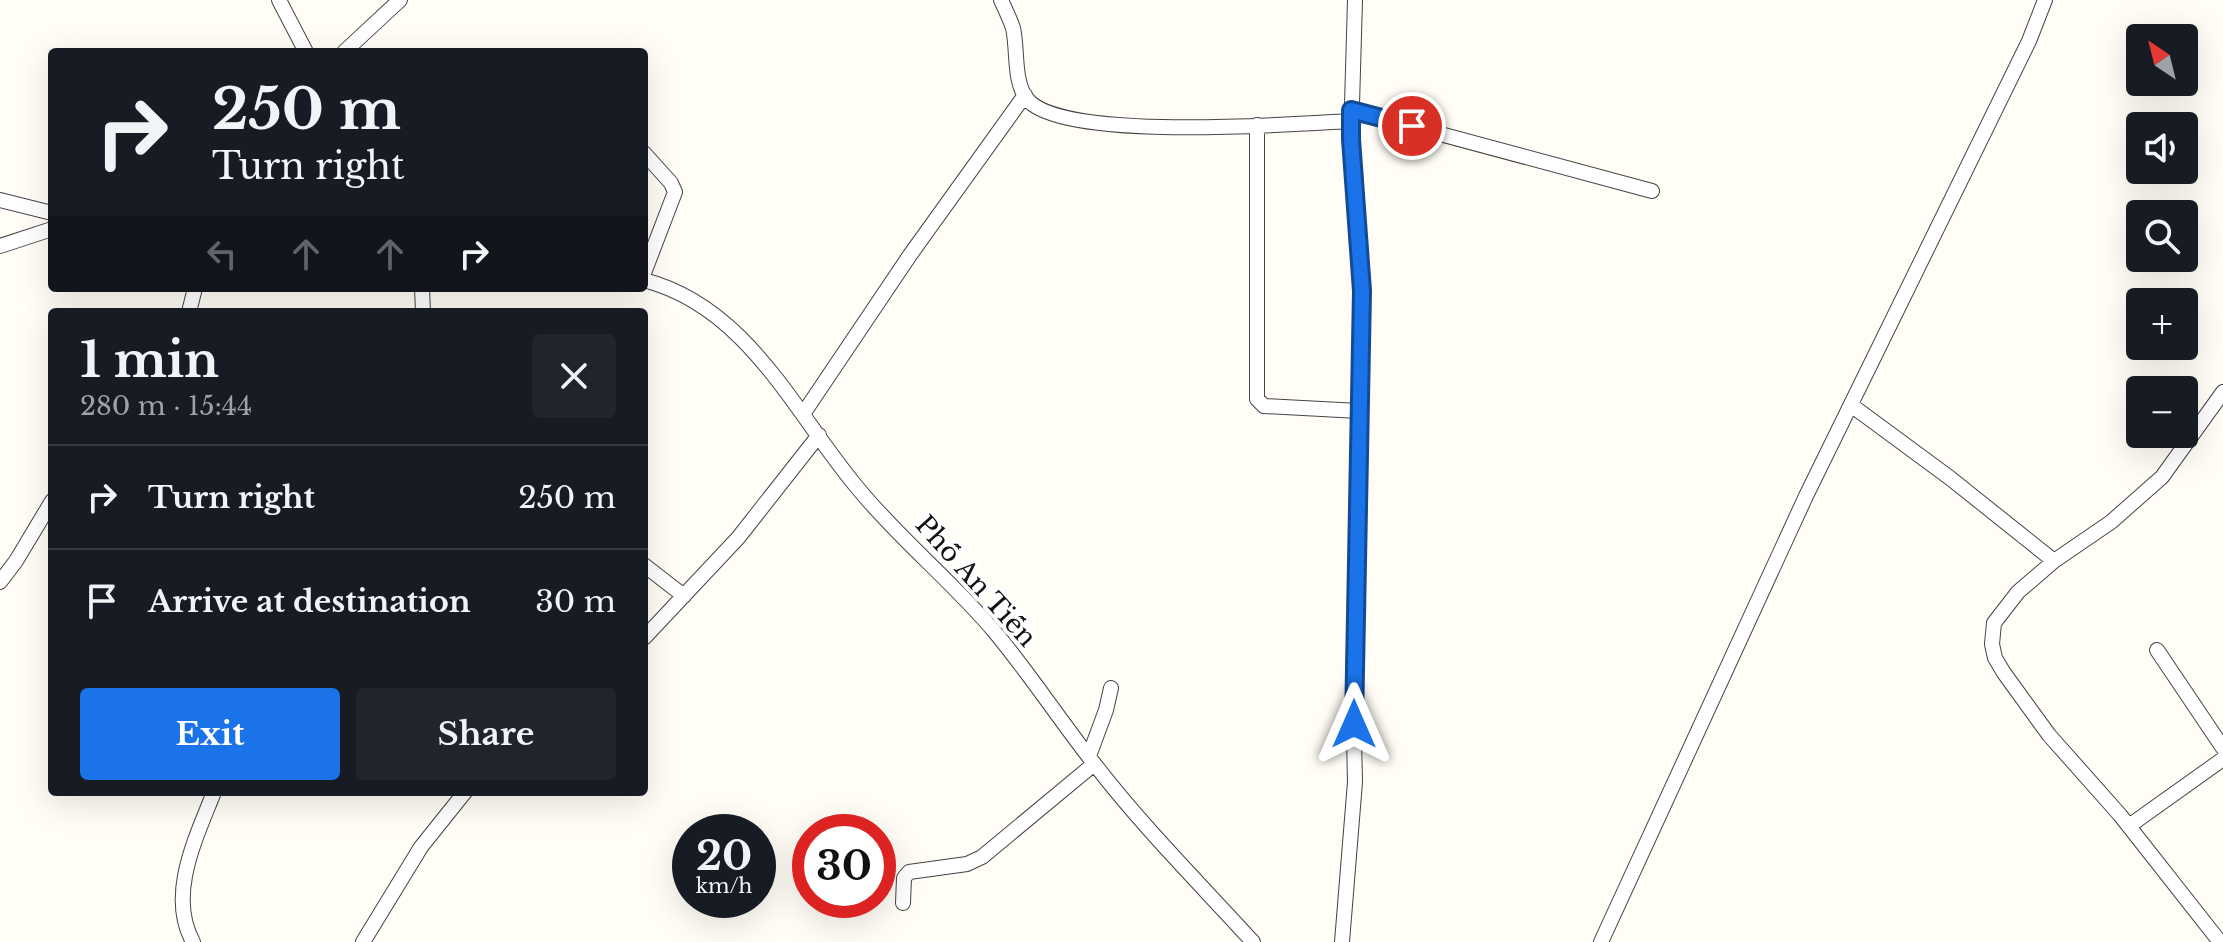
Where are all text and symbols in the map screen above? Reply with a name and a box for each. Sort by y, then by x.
north arrow [2126,24,2198,96]
map controls [2126,24,2198,448]
text: 250 m [212,75,401,144]
icon: right [80,80,184,184]
pin [1378,92,1446,160]
icon: arrive [1390,104,1434,148]
button: sound [2126,112,2198,184]
text: Turn right [212,144,405,189]
button: search [2126,200,2198,272]
icon: left [200,232,244,276]
icon: ahead [284,232,328,276]
icon: ahead [368,232,412,276]
icon: right [452,232,496,276]
button: + [2126,288,2198,360]
text: 1 min [80,330,219,390]
button: close [532,334,616,418]
button: − [2126,376,2198,448]
text: 280 m · 15:44 [80,390,252,422]
icon: right [80,475,124,519]
text: Turn right [148,479,315,516]
text: 250 m [518,479,616,516]
street label: Phố An Tiến [909,509,1043,653]
icon: arrive [80,579,124,623]
text: Arrive at destination [148,583,471,620]
text: 30 m [535,583,616,620]
position arrow [1312,682,1396,766]
button: Exit [80,688,340,780]
button: Share [356,688,616,780]
speed limit sign: 30 [792,814,896,918]
text: 20 [696,831,752,881]
text: km/h [696,874,752,898]

